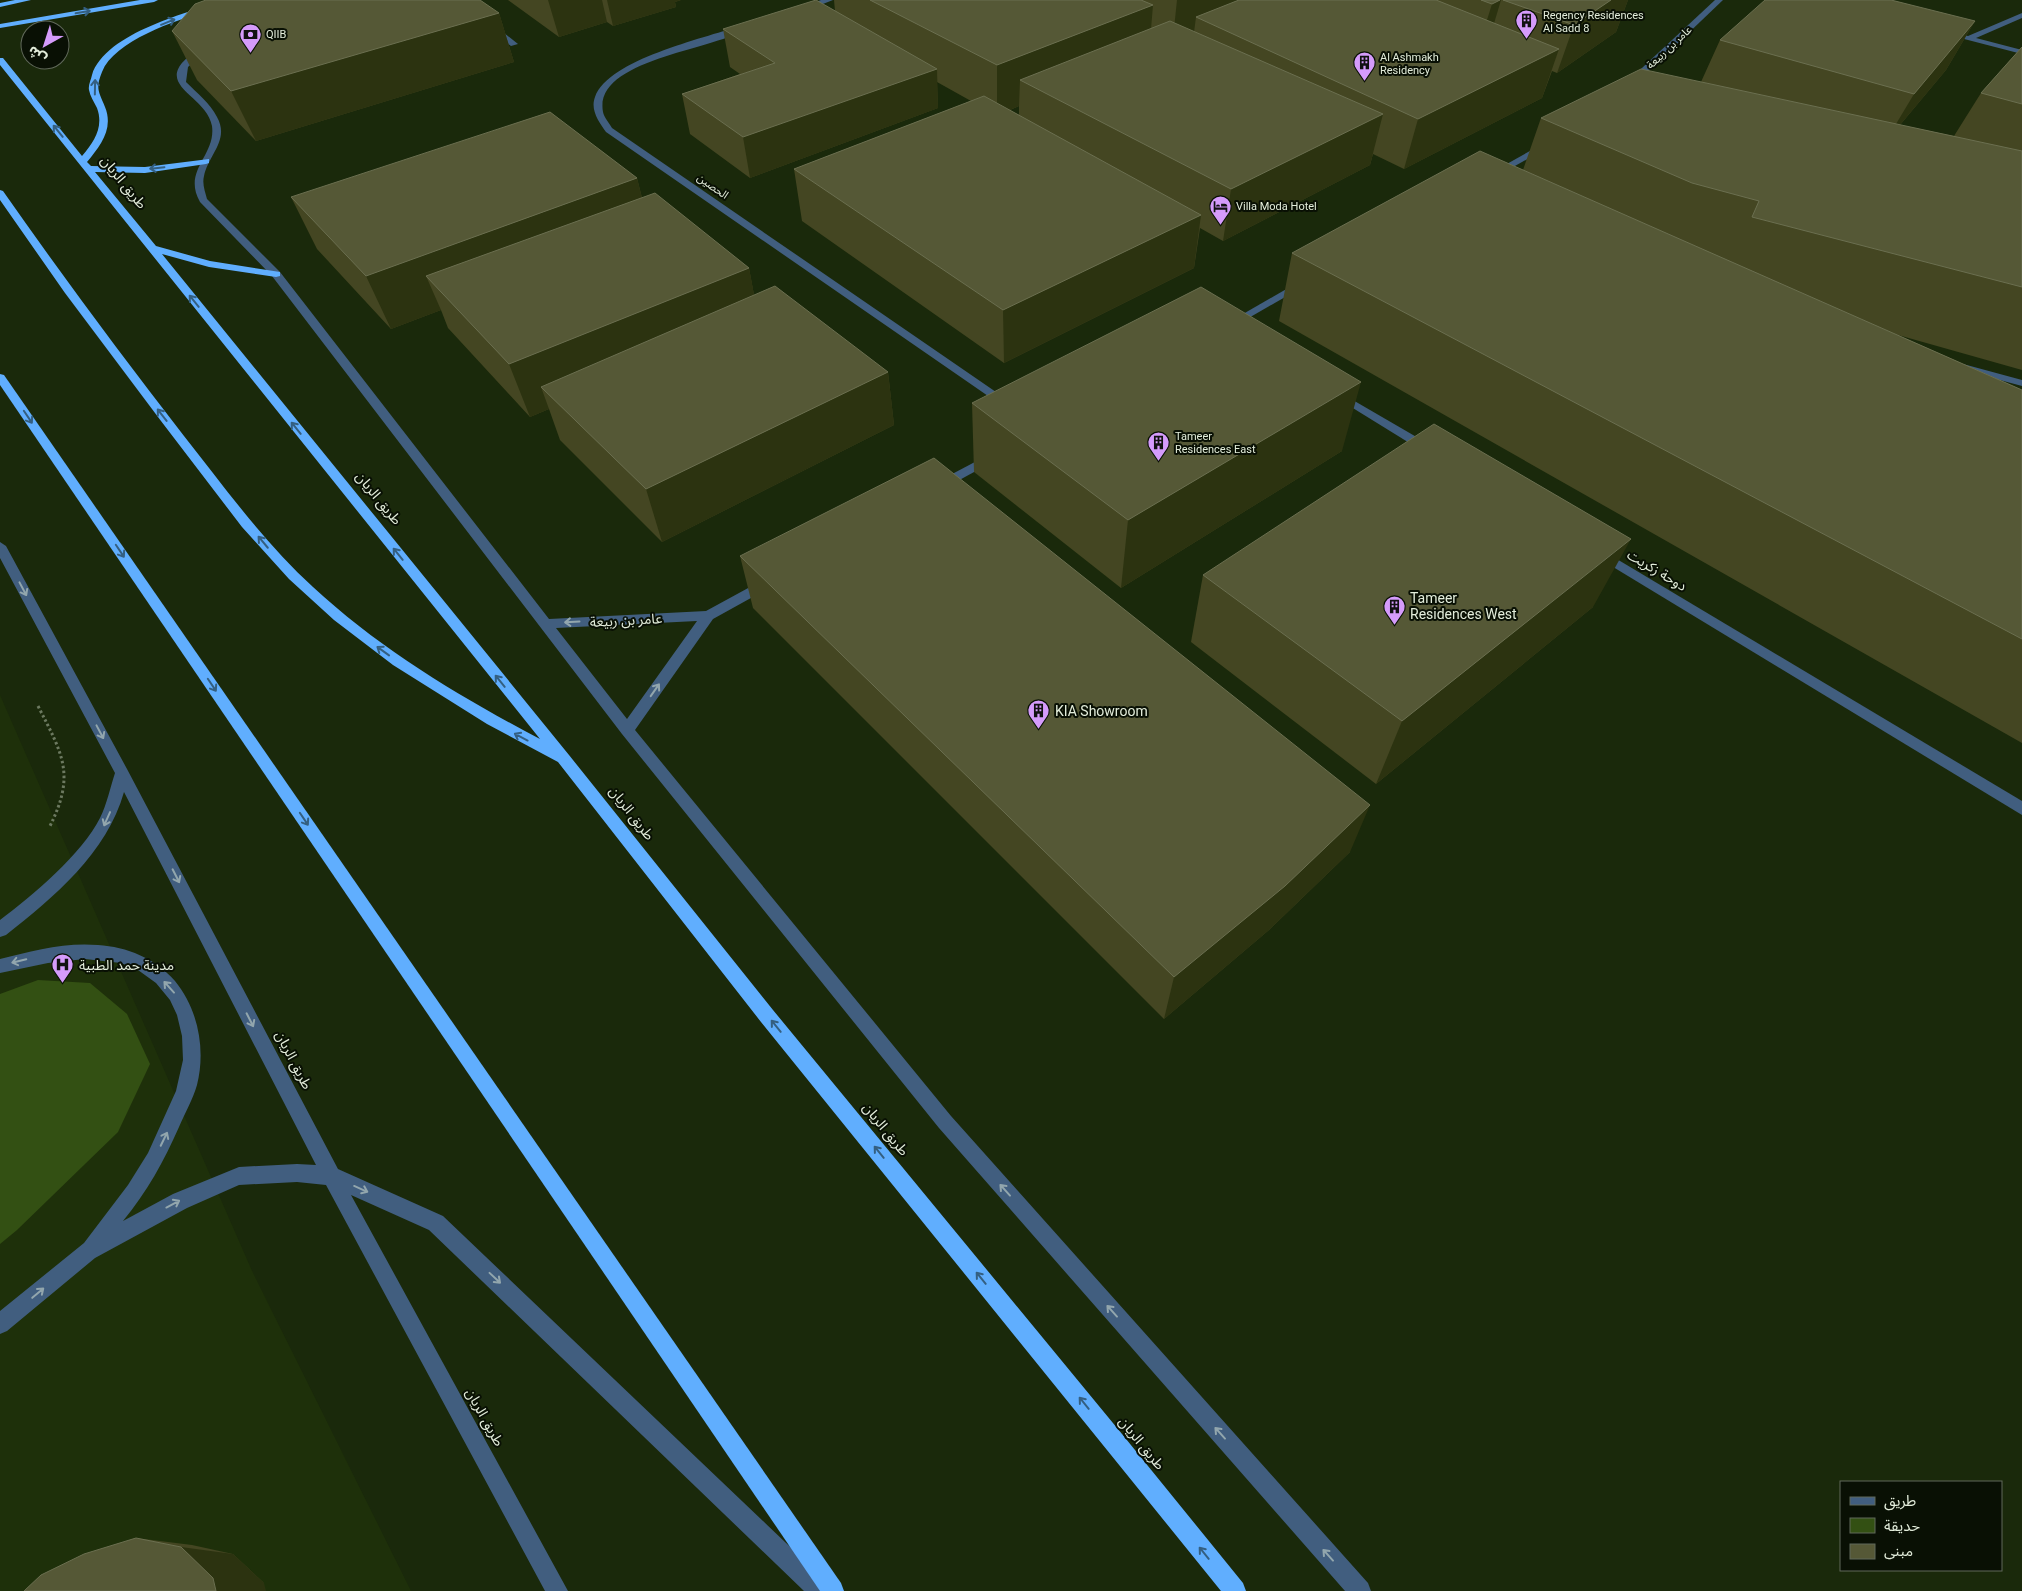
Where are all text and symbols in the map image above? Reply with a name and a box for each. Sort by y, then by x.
one-way arrow [74,7,90,17]
building icon: Regency Residences Al Sadd 8 [1515,9,1539,40]
place label: Regency Residences Al Sadd 8 [1543,9,1644,35]
one-way arrow [160,17,175,26]
north arrow [20,20,70,70]
bank icon: QIIB [238,22,262,53]
street label: عامر بن ربيعة [1644,23,1695,72]
place label: QIIB [266,28,287,41]
text: ش [24,43,49,67]
building icon: Al Ashmakh Residency [1352,51,1376,82]
place label: Al Ashmakh Residency [1380,51,1439,77]
one-way arrow [90,80,100,96]
one-way arrow [52,125,63,138]
street label: طريق الريان [96,152,150,213]
one-way arrow [150,163,166,173]
street label: الحصين [695,171,731,202]
hotel icon: Villa Moda Hotel [1208,194,1232,225]
place label: Villa Moda Hotel [1236,200,1317,213]
one-way arrow [189,295,200,308]
one-way arrow [156,409,167,422]
one-way arrow [23,410,33,424]
one-way arrow [291,422,302,435]
building icon: Tameer Residences East [1147,430,1171,461]
place label: Tameer Residences East [1175,430,1256,456]
street label: طريق الريان [351,468,405,529]
one-way arrow [257,536,268,549]
one-way arrow [115,544,125,558]
street label: دوحة زكريت [1624,546,1690,595]
one-way arrow [393,548,404,561]
one-way arrow [18,581,28,596]
place label: Tameer Residences West [1410,590,1517,622]
building icon: Tameer Residences West [1382,594,1406,625]
street label: عامر بن ربيعة [589,610,663,631]
one-way arrow [564,618,580,627]
one-way arrow [376,646,390,656]
one-way arrow [495,674,506,687]
one-way arrow [206,678,217,692]
one-way arrow [650,684,661,697]
building icon: KIA Showroom [1027,699,1051,730]
place label: KIA Showroom [1055,703,1148,719]
one-way arrow [95,724,105,739]
one-way arrow [514,731,529,741]
street label: طريق الريان [605,783,658,844]
one-way arrow [101,811,111,826]
one-way arrow [298,812,309,826]
one-way arrow [171,868,181,883]
hospital icon: مدينة حمد الطبية [51,953,75,984]
one-way arrow [11,957,27,966]
place label: مدينة حمد الطبية [79,957,174,973]
one-way arrow [164,981,175,994]
one-way arrow [246,1012,255,1027]
one-way arrow [770,1020,781,1033]
street label: طريق الريان [271,1028,316,1093]
street label: طريق الريان [858,1099,912,1160]
one-way arrow [160,1132,169,1147]
one-way arrow [873,1146,884,1159]
one-way arrow [999,1183,1010,1196]
one-way arrow [353,1185,368,1195]
one-way arrow [165,1199,180,1208]
one-way arrow [976,1271,987,1284]
one-way arrow [488,1272,501,1284]
one-way arrow [31,1287,44,1299]
one-way arrow [1107,1305,1118,1318]
street label: طريق الريان [461,1385,507,1450]
one-way arrow [1079,1397,1090,1410]
street label: طريق الريان [1114,1413,1168,1474]
one-way arrow [1215,1427,1226,1440]
legend [1840,1481,2002,1571]
text: طريق [1884,1492,1916,1511]
text: حديقة [1884,1517,1920,1535]
text: مبنى [1884,1542,1913,1560]
one-way arrow [1199,1547,1210,1560]
one-way arrow [1322,1548,1334,1561]

